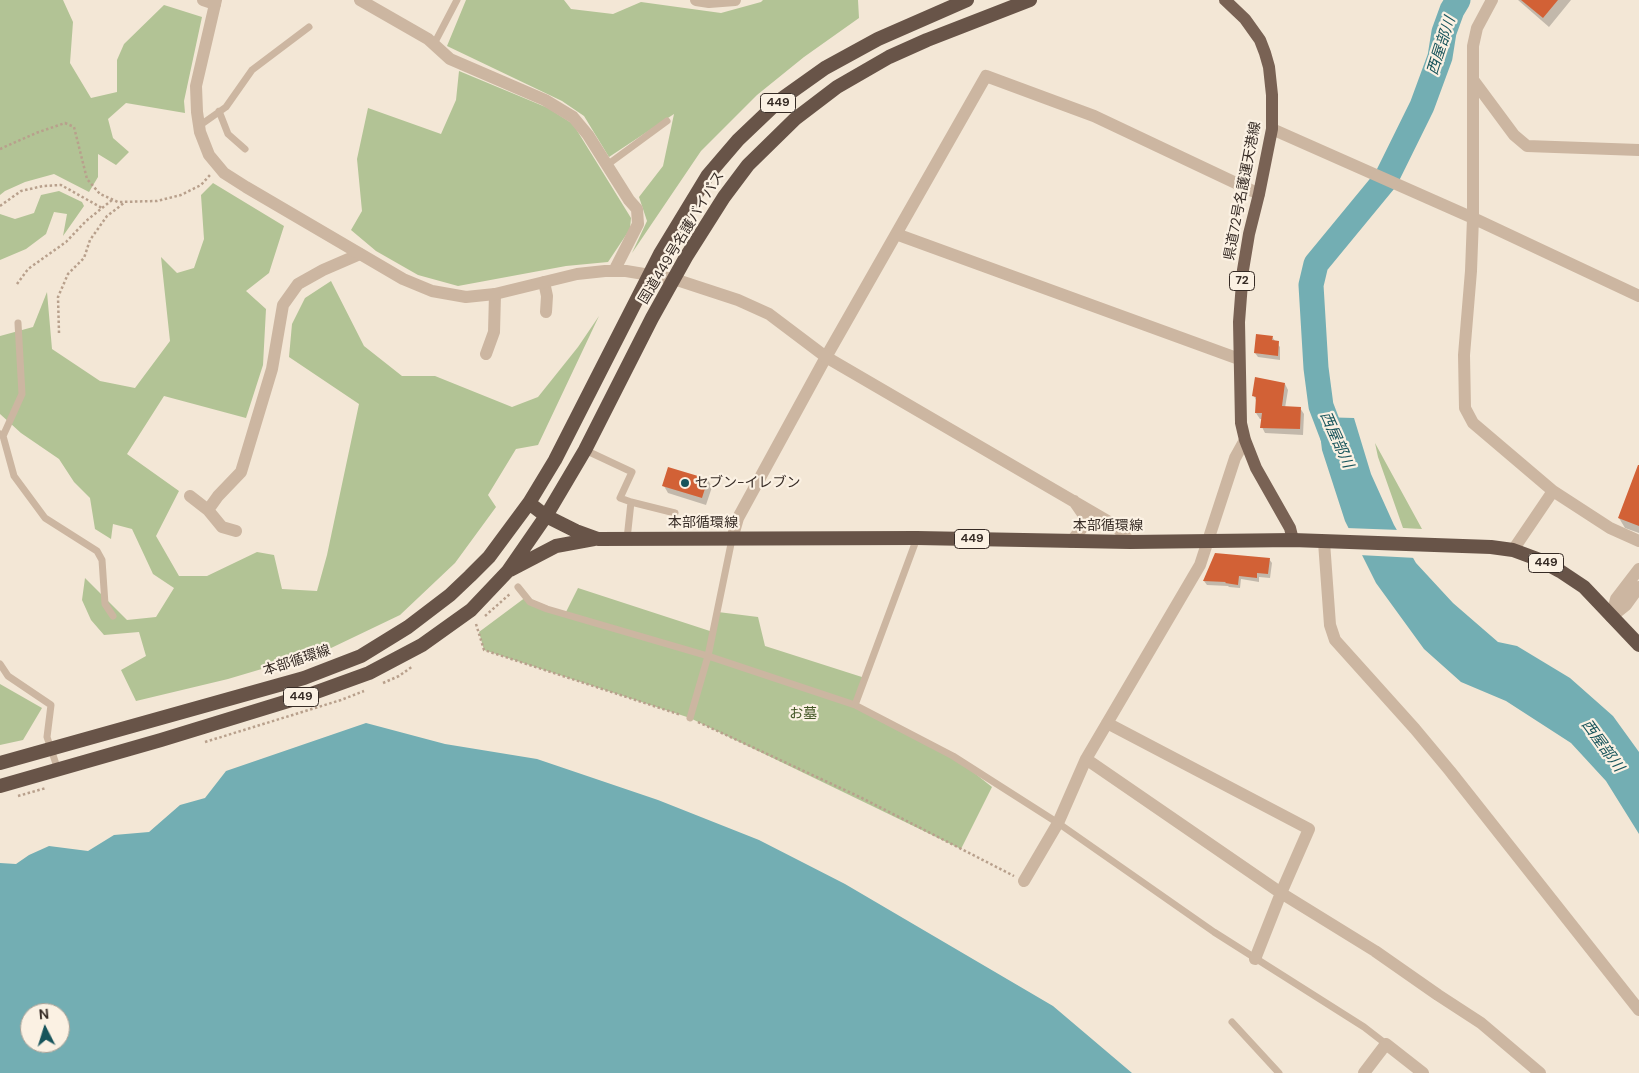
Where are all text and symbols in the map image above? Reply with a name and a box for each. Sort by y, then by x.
water label: 西屋部川 [1424,15,1460,77]
road number: 449 [760,94,796,112]
street label: 県道72号名護運天港線 [1221,120,1265,262]
street label: 国道449号名護バイパス [636,169,728,307]
road number: 72 [1230,272,1254,290]
water label: 西屋部川 [1316,409,1356,471]
place label: セブン-イレブン [695,475,801,491]
marker: セブン-イレブン [679,477,691,489]
street label: 本部循環線 [668,515,738,531]
street label: 本部循環線 [1073,518,1143,534]
road number: 449 [954,530,990,548]
road number: 449 [1528,554,1564,572]
street label: 本部循環線 [261,642,333,680]
road number: 449 [284,688,318,706]
park label: お墓 [789,706,817,722]
water label: 西屋部川 [1577,716,1627,776]
north arrow [20,1003,70,1053]
text: N [38,1005,50,1023]

